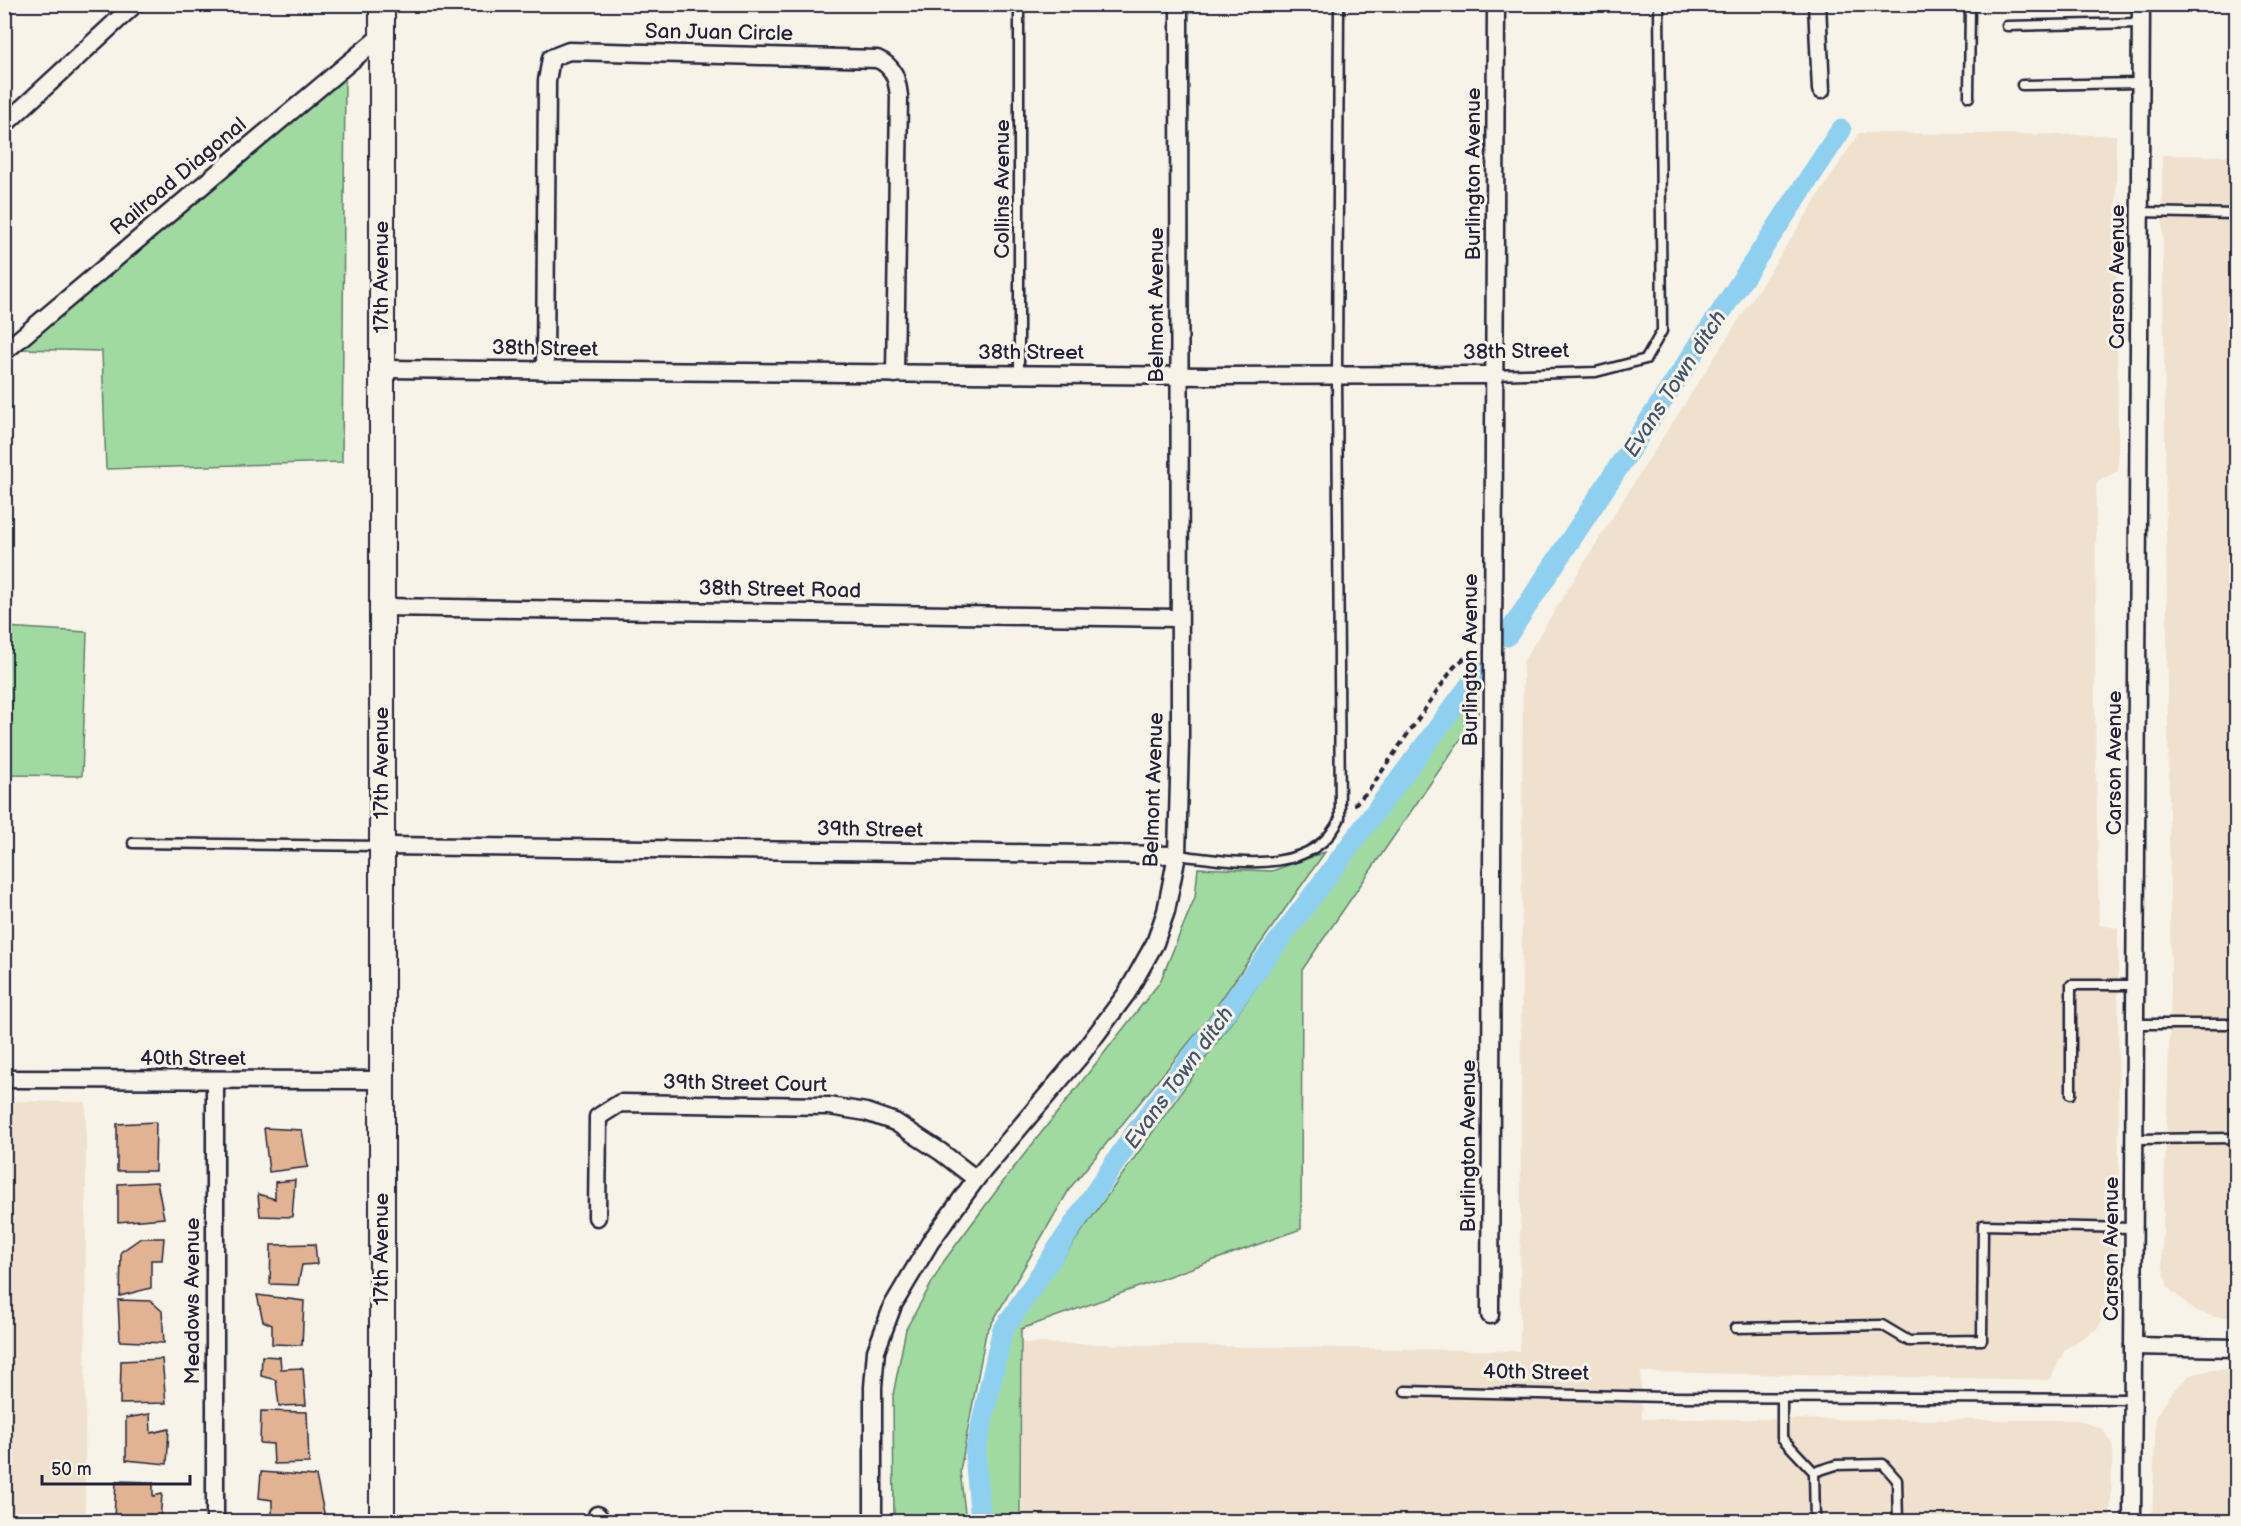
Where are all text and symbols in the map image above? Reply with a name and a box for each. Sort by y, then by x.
street label: San Juan Circle [645,19,793,46]
street label: Burlington Avenue [1461,88,1486,260]
street label: Railroad Diagonal [105,112,251,241]
street label: Collins Avenue [990,119,1015,259]
street label: Carson Avenue [2105,205,2130,349]
street label: 17th Avenue [369,221,394,333]
street label: Belmont Avenue [1144,227,1169,383]
water label: Evans Town ditch [1618,306,1733,462]
street label: 38th Street [492,335,599,362]
street label: 38th Street [1463,338,1570,365]
street label: 38th Street [978,340,1085,365]
street label: Burlington Avenue [1458,574,1483,746]
street label: 38th Street Road [698,576,861,603]
street label: Carson Avenue [2102,691,2127,835]
street label: 17th Avenue [369,707,394,819]
street label: Belmont Avenue [1138,712,1169,868]
street label: 39th Street [817,816,924,843]
water label: Evans Town ditch [1119,1002,1240,1154]
street label: 40th Street [140,1046,247,1071]
street label: Burlington Avenue [1456,1060,1481,1232]
street label: 39th Street Court [663,1070,828,1097]
street label: Carson Avenue [2099,1177,2124,1321]
street label: 17th Avenue [369,1193,394,1305]
street label: Meadows Avenue [180,1218,205,1384]
street label: 40th Street [1483,1359,1590,1386]
scale bar [42,1448,190,1486]
text: 50 m [51,1459,92,1480]

